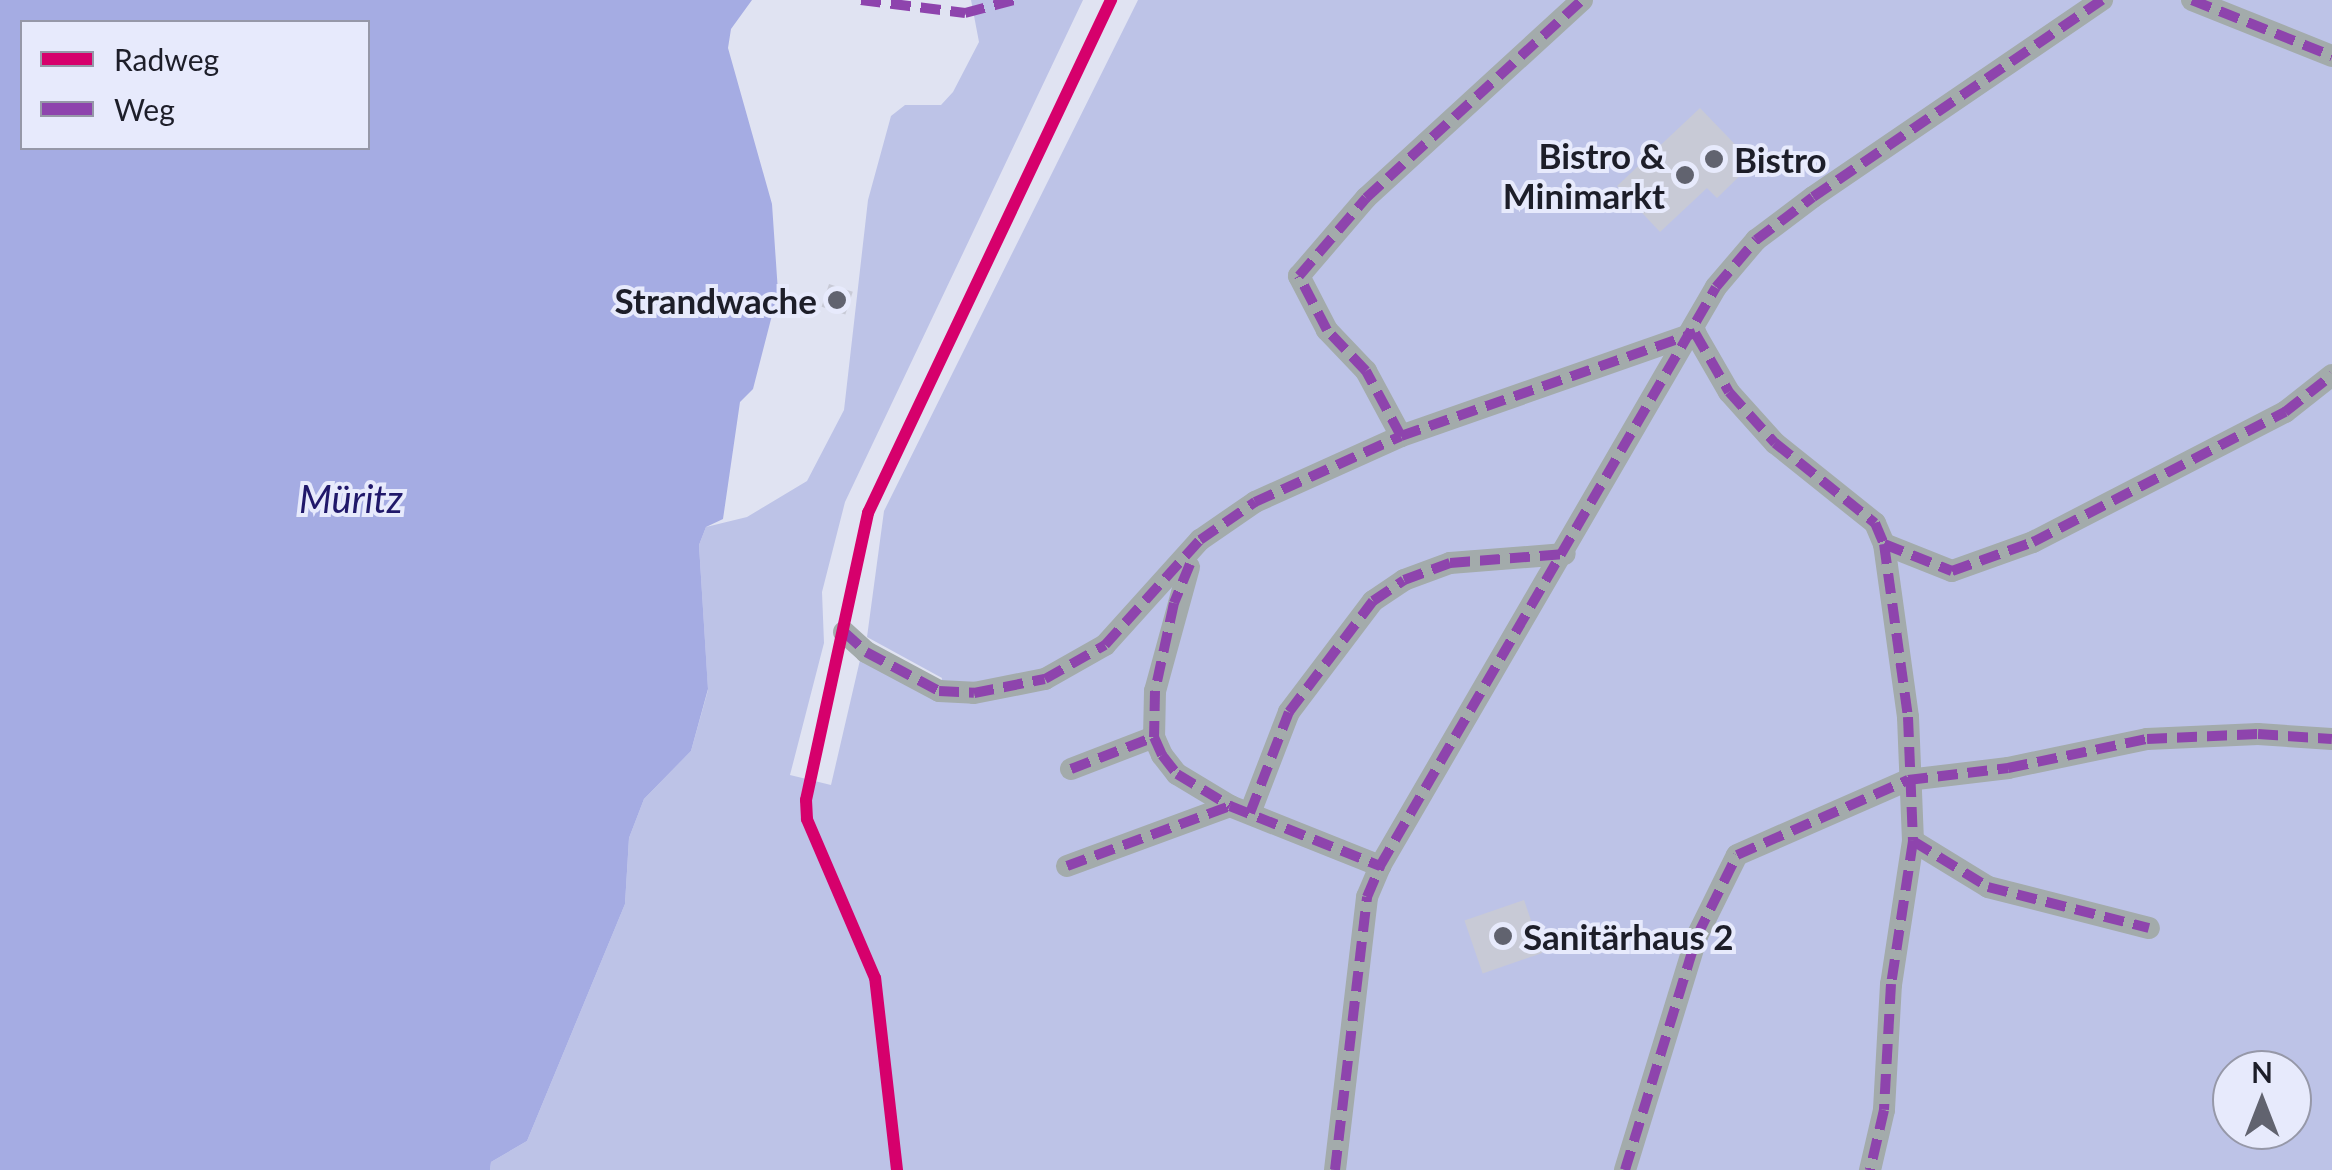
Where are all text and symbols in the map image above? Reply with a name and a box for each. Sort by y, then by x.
legend [20,20,370,150]
text: Radweg [114,41,219,77]
text: Weg [114,91,175,127]
place label: Bistro & Minimarkt [1503,134,1665,216]
place label: Bistro [1734,138,1827,180]
marker: Bistro [1703,148,1725,170]
marker: Bistro & Minimarkt [1674,164,1696,186]
place label: Strandwache [614,279,817,321]
marker: Strandwache [826,289,848,311]
water label: Müritz [299,476,403,522]
place label: Sanitärhaus 2 [1523,915,1734,957]
marker: Sanitärhaus 2 [1492,925,1514,947]
north arrow [2212,1050,2312,1150]
text: N [2251,1055,2273,1089]

